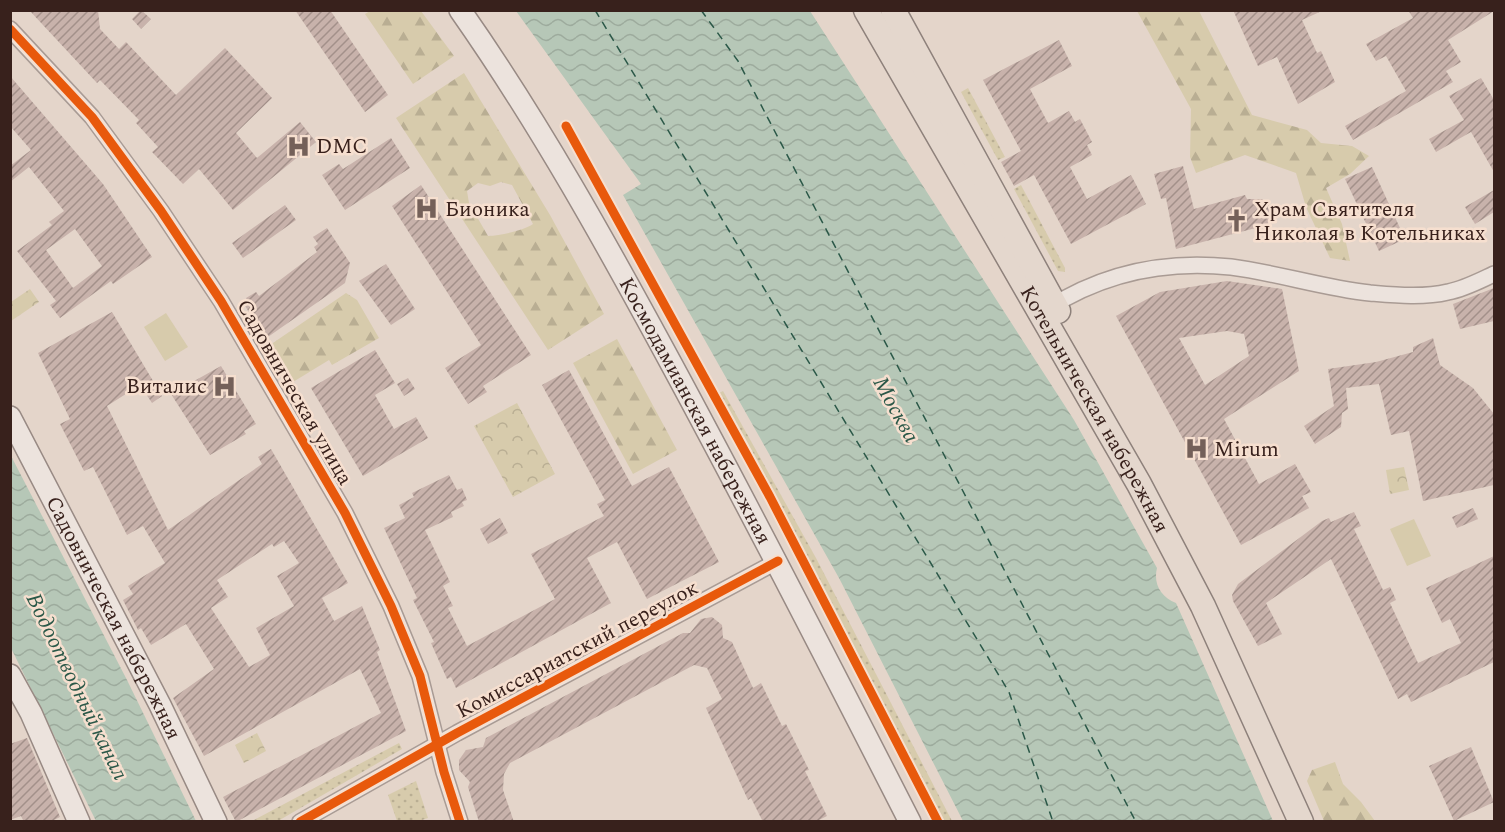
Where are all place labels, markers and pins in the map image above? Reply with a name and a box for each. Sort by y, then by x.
place label: DMC [316,131,367,163]
hospital icon: DMC [285,133,311,159]
place label: Бионика [445,194,530,226]
place label: Храм Святителя Николая в Котельниках [1254,194,1485,250]
hospital icon: Бионика [414,196,440,222]
church icon: Храм Святителя Николая в Котельниках [1223,208,1249,234]
place label: Виталис [126,371,207,403]
hospital icon: Виталис [212,373,238,399]
place label: Mirum [1214,434,1279,466]
hospital icon: Mirum [1183,436,1209,462]

